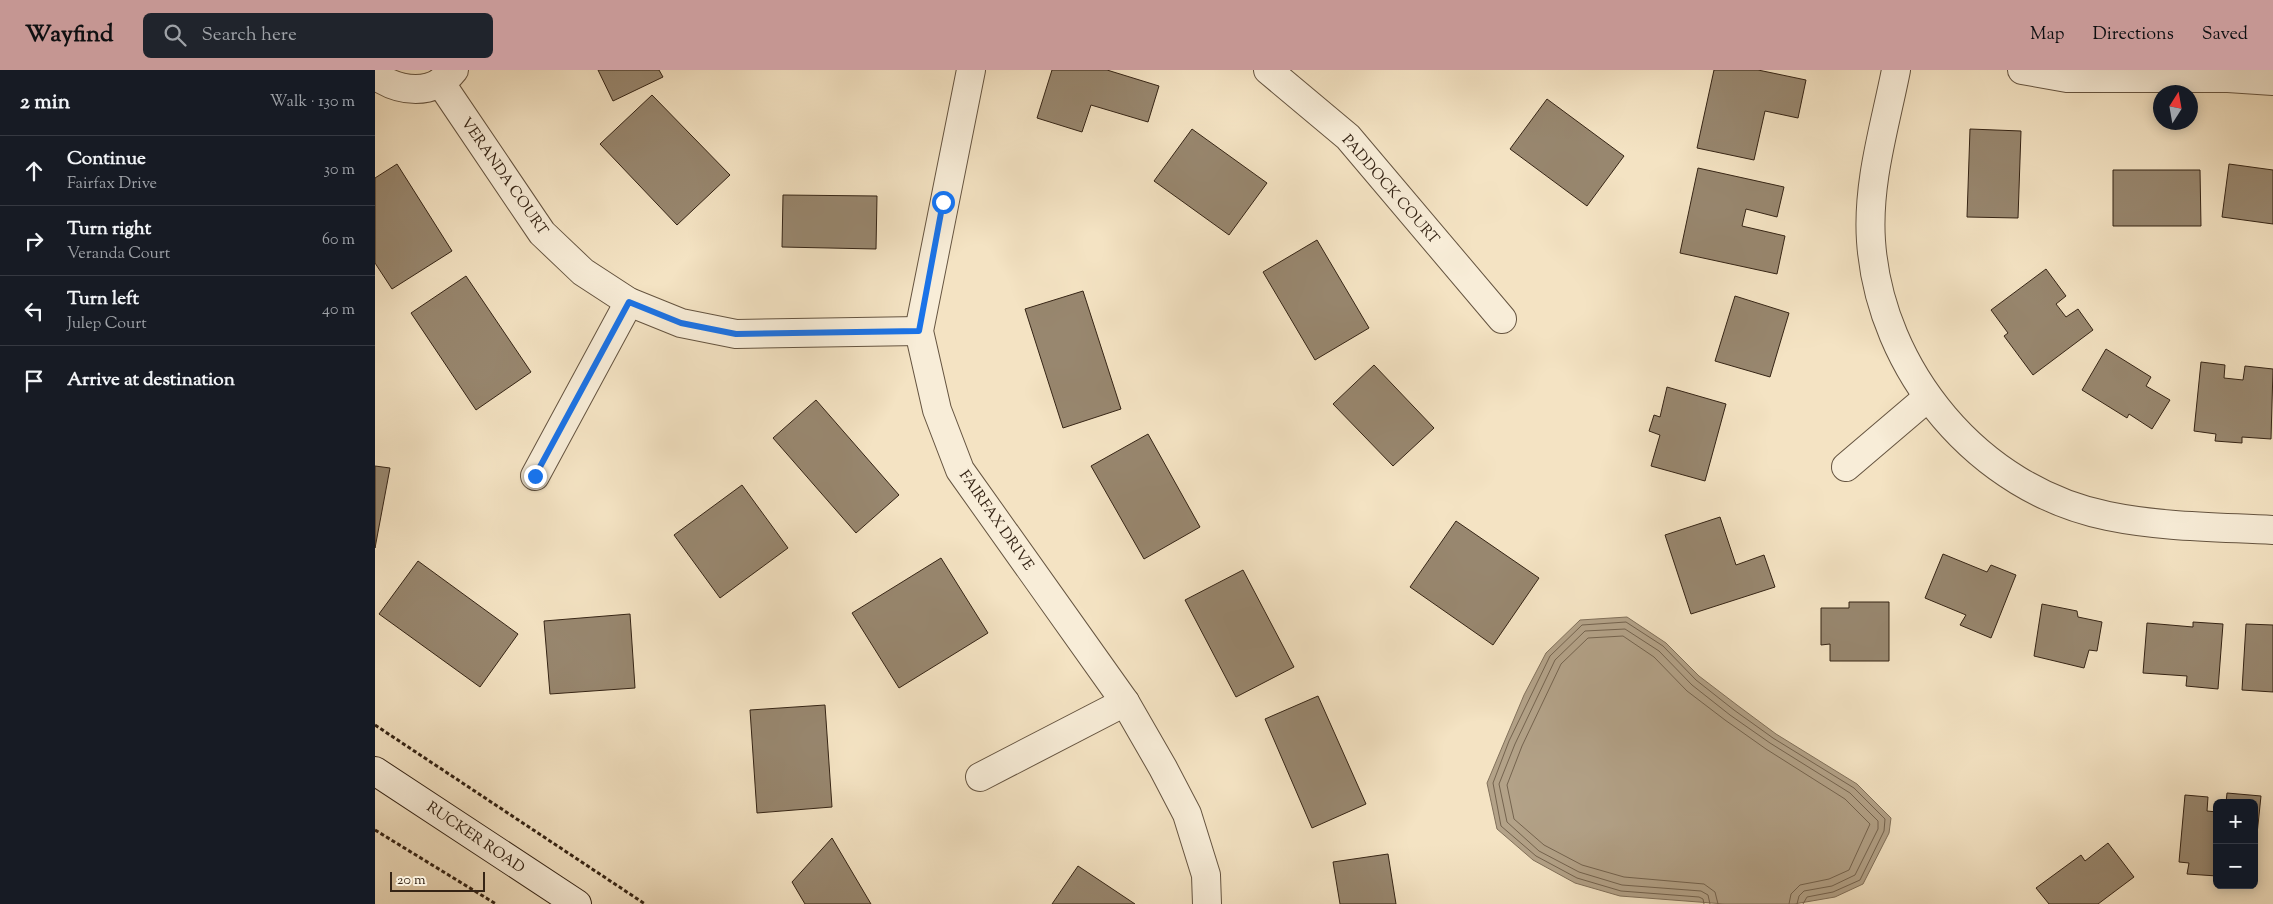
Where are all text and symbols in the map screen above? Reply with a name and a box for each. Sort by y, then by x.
search box [143,13,493,58]
text: Wayfind [25,18,113,52]
icon: search [161,21,189,49]
text: Search here [201,22,297,49]
text: Map [2030,22,2065,48]
text: Directions [2093,22,2174,48]
text: Saved [2202,22,2248,48]
north arrow [2153,85,2198,130]
text: 2 min [20,88,70,118]
text: Walk · 130 m [270,91,355,114]
street label: VERANDA COURT [455,114,553,240]
street label: PADDOCK COURT [1336,131,1444,250]
text: Continue [67,146,146,173]
icon: ahead [20,157,48,185]
text: 30 m [324,159,355,182]
text: Fairfax Drive [67,173,157,196]
route start [932,191,955,214]
text: Turn right [67,216,151,243]
icon: right [20,227,48,255]
text: 60 m [322,229,355,252]
text: Veranda Court [67,243,170,266]
text: Turn left [67,286,139,313]
icon: left [20,297,48,325]
text: 40 m [322,299,355,322]
text: Julep Court [67,313,147,336]
icon: arrive [20,367,48,395]
text: Arrive at destination [67,367,235,394]
route end [524,465,547,488]
street label: FAIRFAX DRIVE [953,466,1038,575]
street label: RUCKER ROAD [422,798,529,879]
map controls [2213,799,2258,889]
button: + [2213,799,2258,844]
button: − [2213,844,2258,889]
scale bar [390,869,485,892]
text: 20 m [397,871,426,891]

